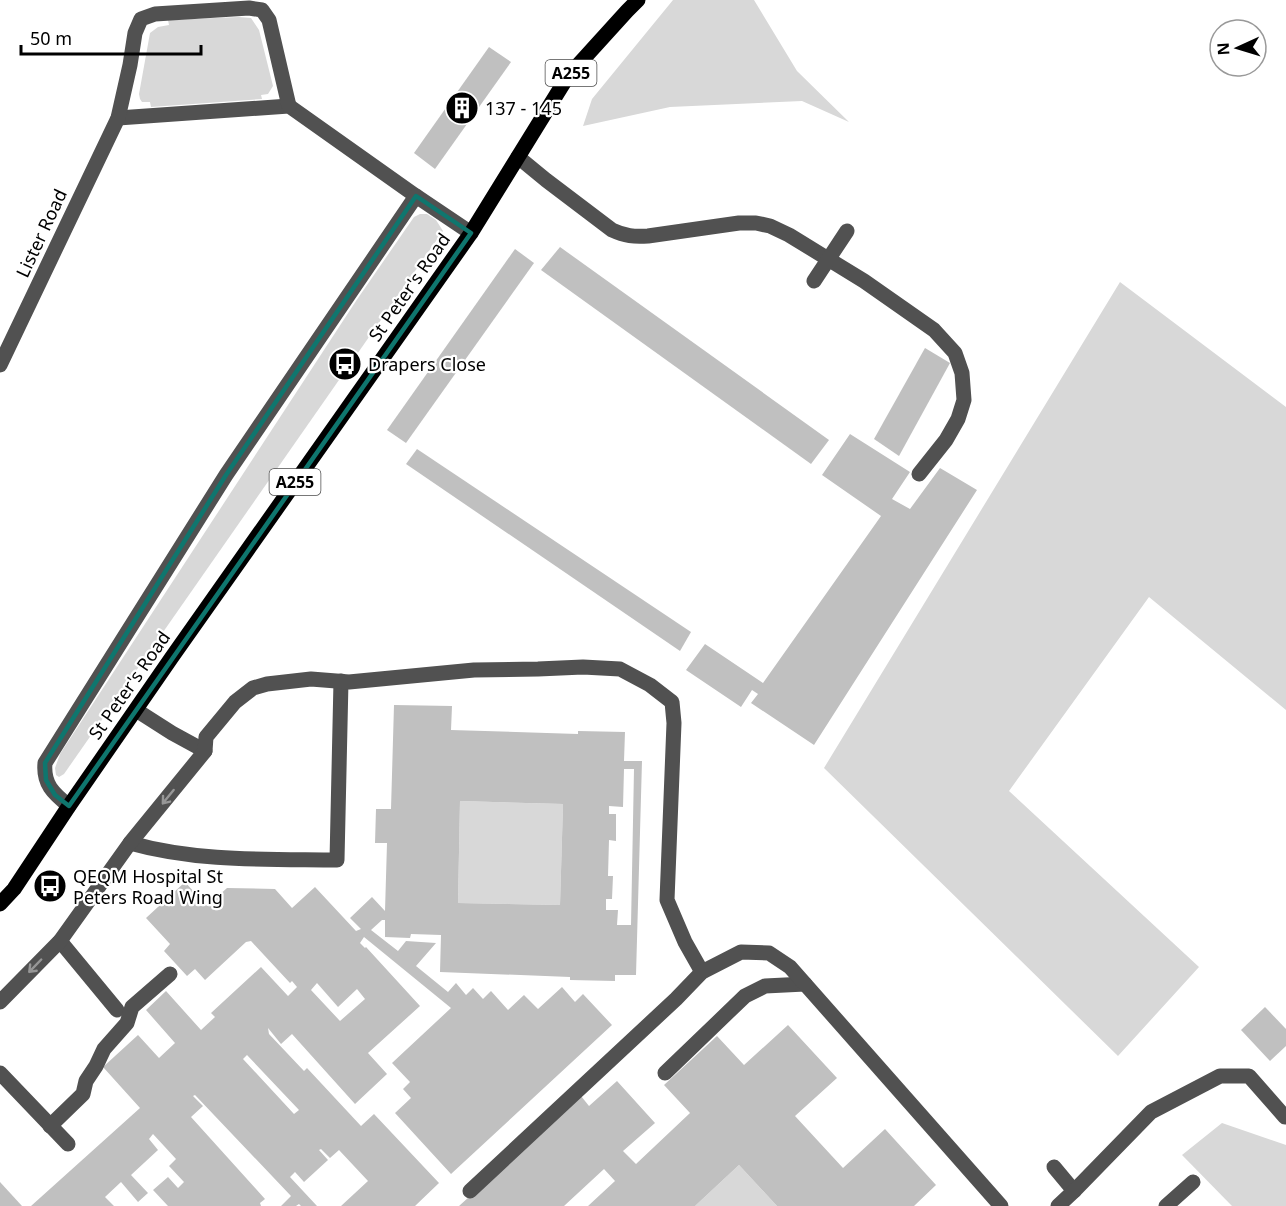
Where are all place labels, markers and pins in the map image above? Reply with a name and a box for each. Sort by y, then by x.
building icon: 137 - 145 [444,90,480,126]
place label: 137 - 145 [485,96,562,120]
bus stop icon: Drapers Close [327,346,363,382]
place label: Drapers Close [368,352,486,376]
place label: QEQM Hospital St Peters Road Wing [73,864,223,909]
bus stop icon: QEQM Hospital St Peters Road Wing [32,868,68,904]

